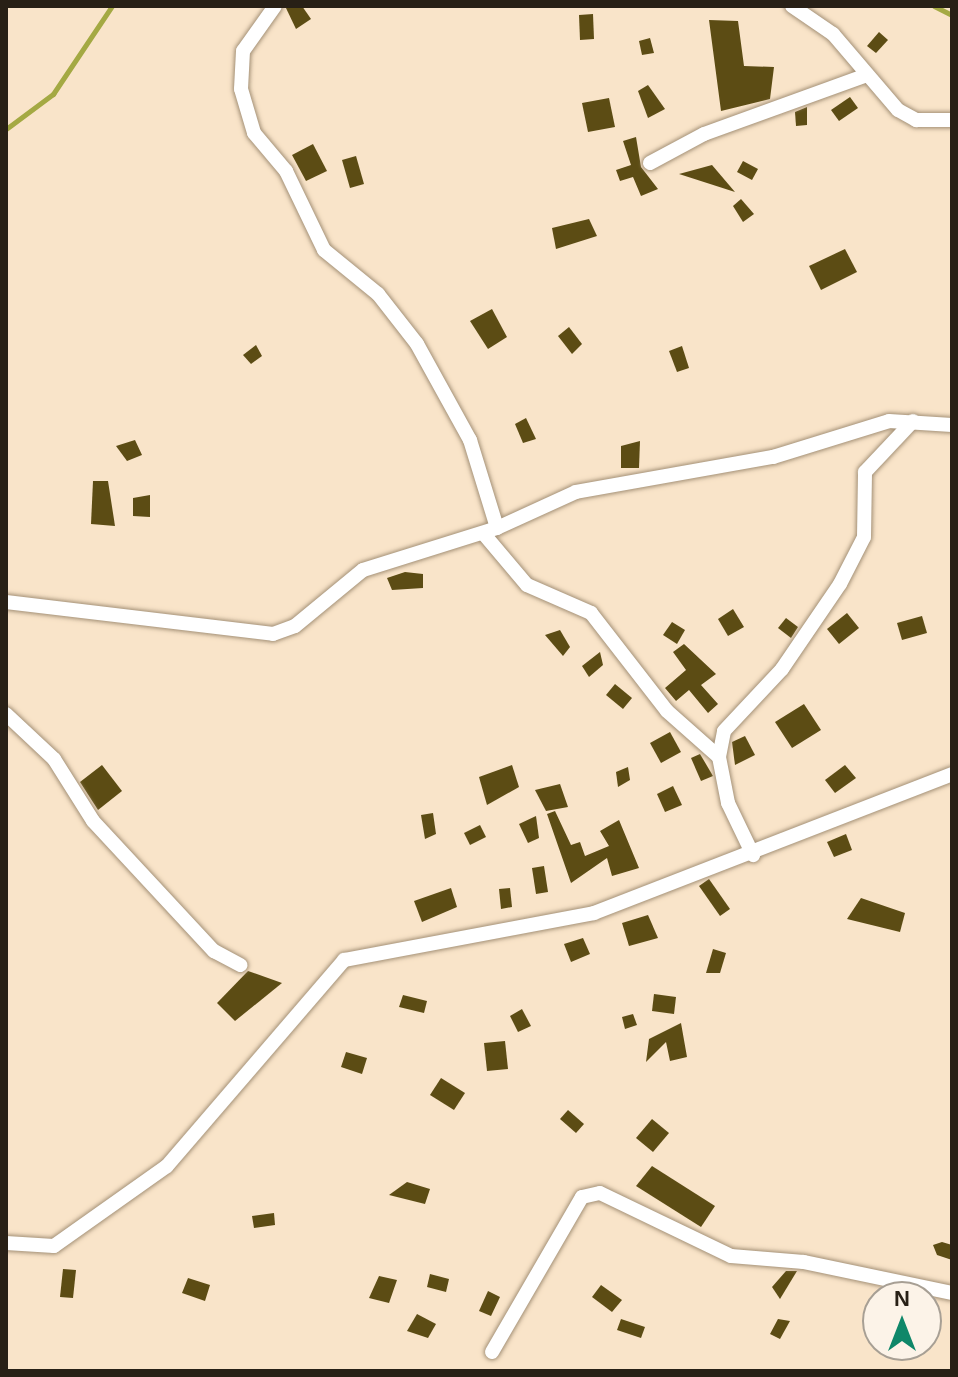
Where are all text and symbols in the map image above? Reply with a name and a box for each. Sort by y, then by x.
north arrow [862,1281,942,1361]
text: N [894,1286,910,1311]

